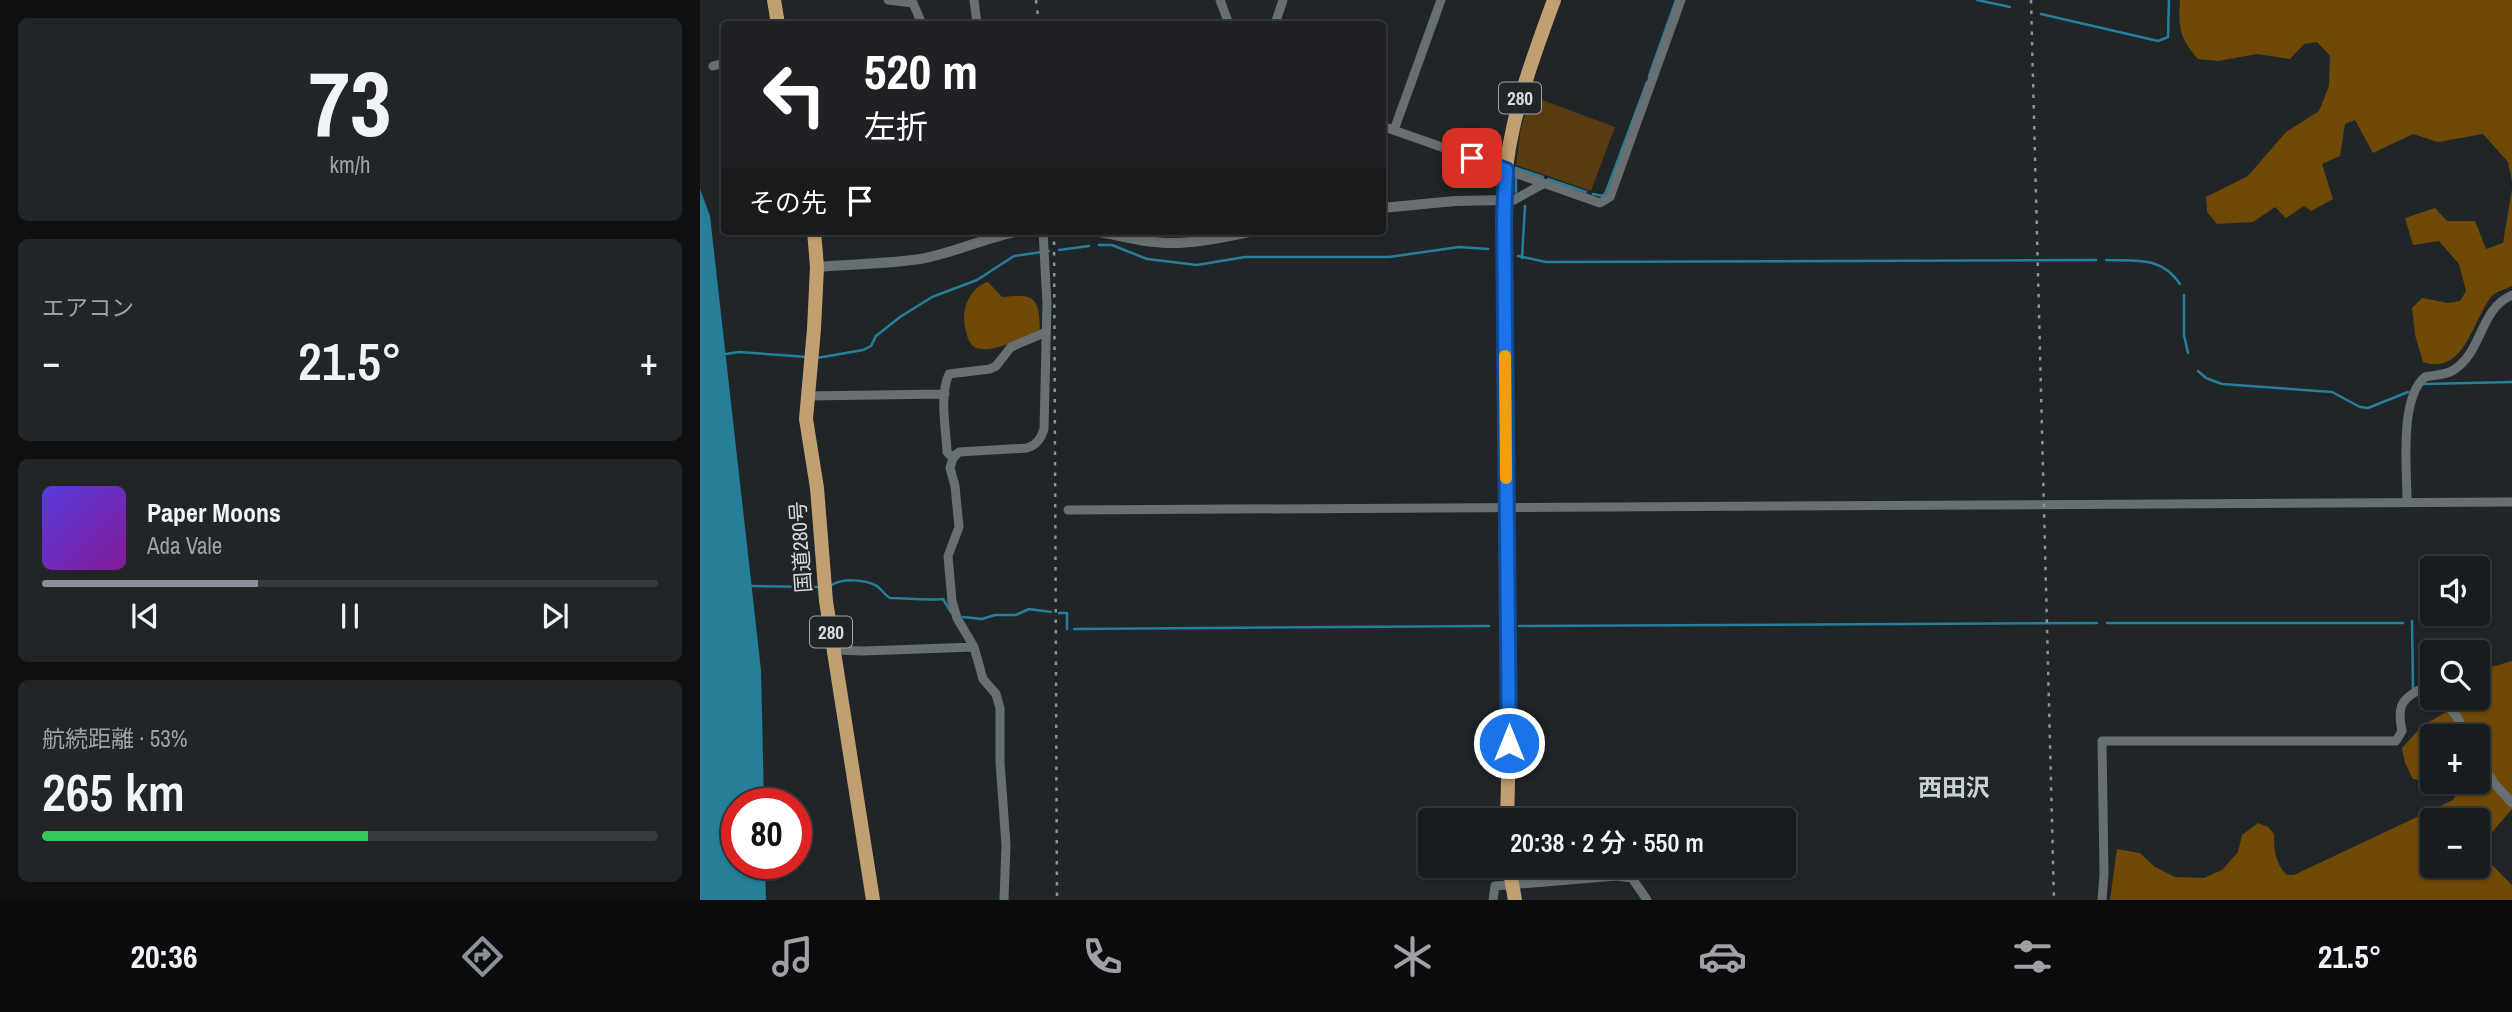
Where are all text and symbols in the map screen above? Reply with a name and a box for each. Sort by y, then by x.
text: 520 m [864,38,978,104]
text: 73 [309,42,392,164]
icon: left [749,49,840,140]
road number: 280 [1499,82,1541,114]
text: 左折 [864,105,928,148]
pin [1442,128,1502,188]
icon: arrive [1453,139,1491,177]
text: km/h [330,149,370,180]
icon: arrive [841,182,879,220]
text: その先 [749,185,827,220]
text: エアコン [42,292,134,323]
text: 21.5° [298,326,402,396]
text: − [42,336,60,387]
text: + [640,336,658,387]
text: Paper Moons [147,495,281,530]
street label: 国道280号 [783,500,818,594]
text: Ada Vale [147,530,222,561]
map controls [2420,556,2490,878]
button: sound [2420,556,2490,626]
icon: previous [126,597,164,635]
icon: pause [331,597,369,635]
icon: next [536,597,574,635]
road number: 280 [810,617,852,648]
button: search [2420,640,2490,710]
position arrow [1472,706,1546,780]
text: 航続距離 · 53% [42,723,187,754]
button: + [2420,724,2490,794]
text: 265 km [42,757,185,827]
district label: 西田沢 [1918,771,1990,803]
speed limit sign: 80 [721,788,812,879]
button: − [2420,808,2490,878]
text: 20:38 · 2 分 · 550 m [1510,825,1704,860]
icon: directions [458,932,507,981]
icon: music [768,932,817,981]
icon: phone [1078,932,1127,981]
icon: climate [1388,932,1437,981]
icon: car [1698,932,1747,981]
icon: filters [2008,932,2057,981]
text: 20:36 [130,935,198,978]
text: 21.5° [2318,935,2382,978]

